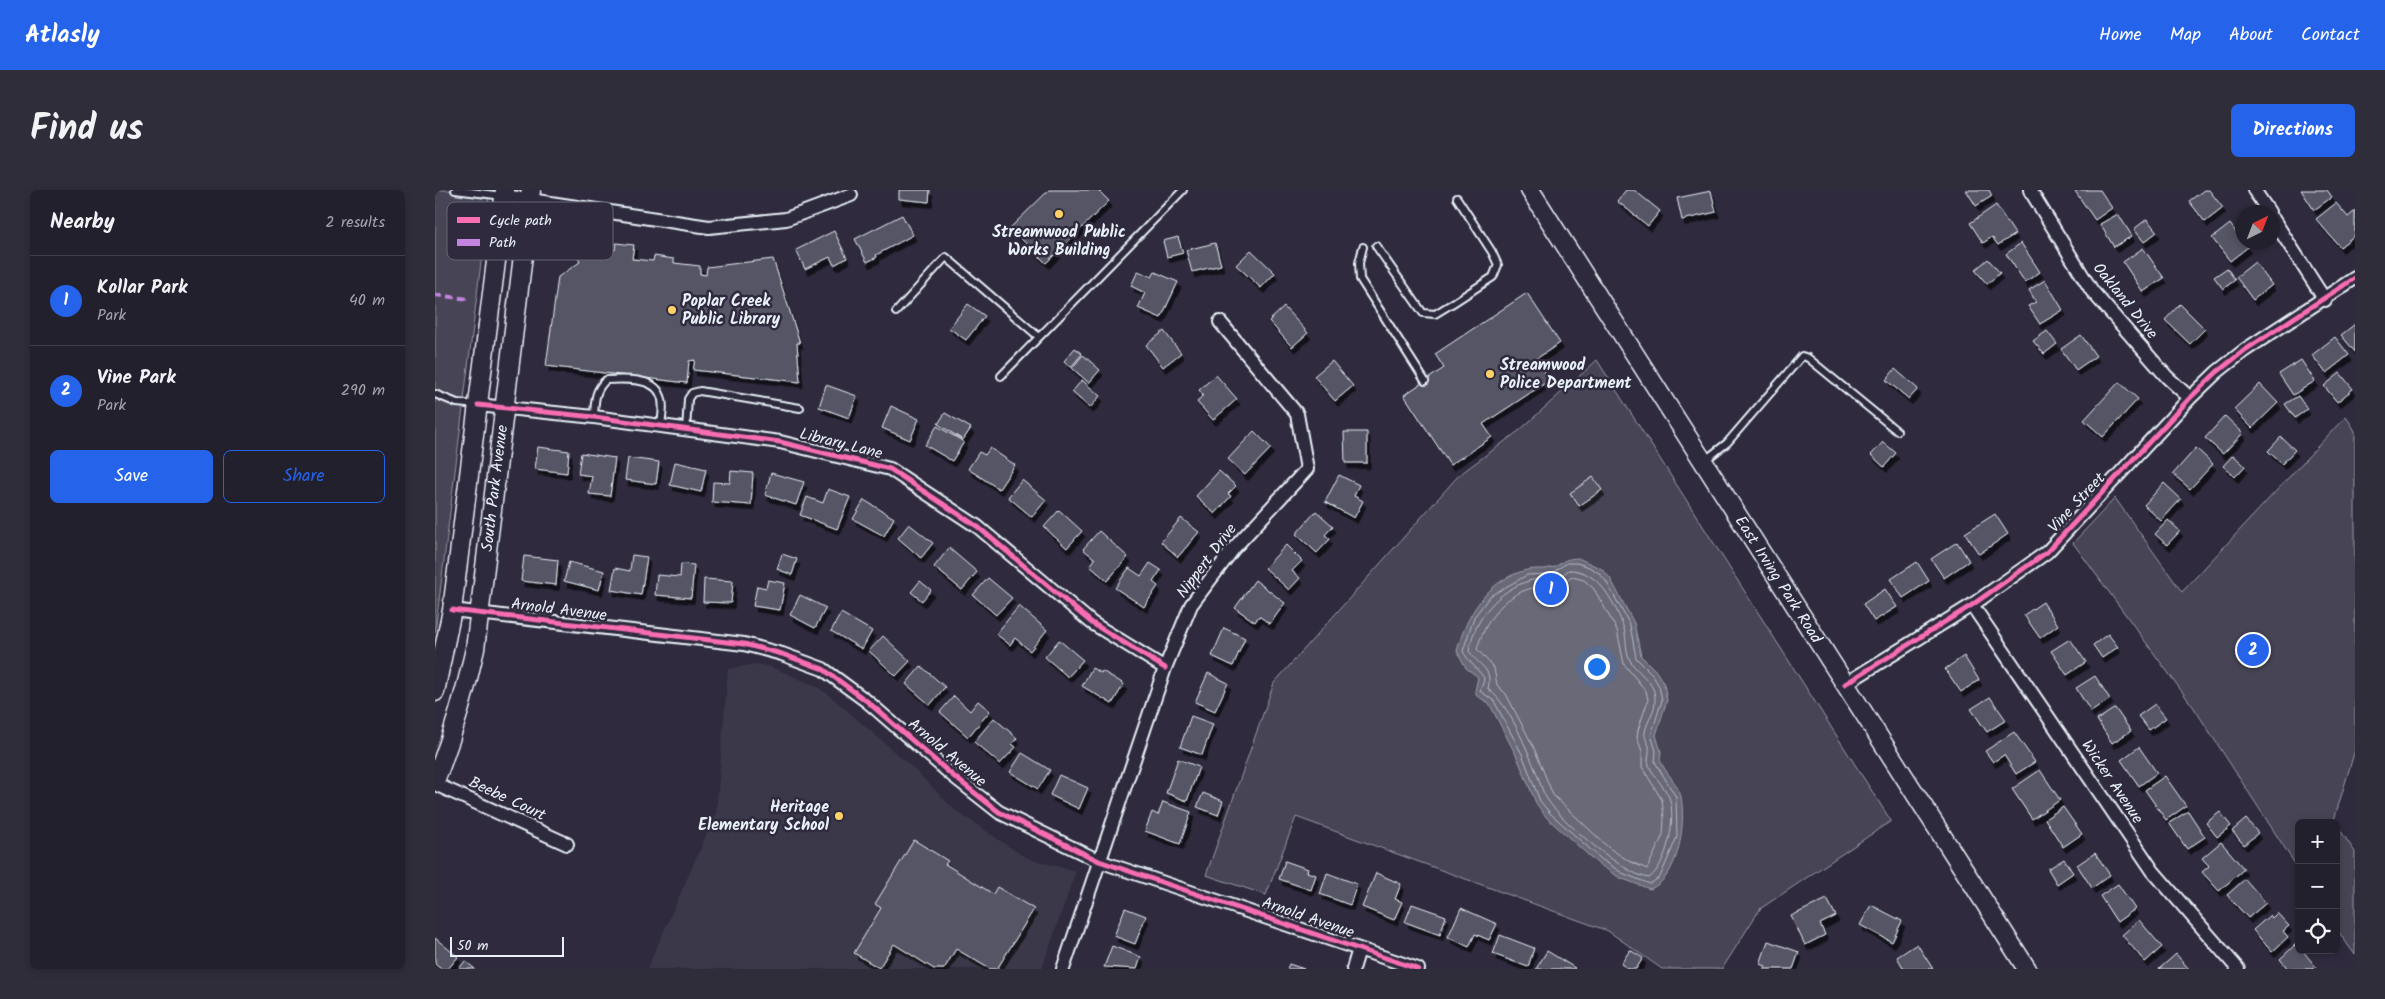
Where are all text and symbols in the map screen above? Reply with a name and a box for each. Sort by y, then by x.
text: Atlasly [25,16,100,55]
text: Home [2099,21,2142,50]
text: Map [2170,21,2201,50]
text: About [2229,21,2273,50]
text: Contact [2301,21,2360,50]
text: Find us [30,102,143,158]
button: Directions [2231,104,2355,157]
legend [447,202,613,260]
north arrow [2235,205,2280,250]
text: Nearby [50,206,115,239]
marker: Streamwood Public Works Building [1053,208,1065,220]
text: 2 results [325,210,385,235]
text: Cycle path [489,210,552,232]
place label: Streamwood Public Works Building [992,220,1126,263]
text: Path [489,232,516,254]
street label: Oakland Drive [2086,257,2164,345]
text: Kollar Park [97,273,187,303]
text: 1 [64,288,68,313]
text: 40 m [349,288,385,313]
place label: Poplar Creek Public Library [682,289,781,332]
text: Park [97,303,126,328]
marker: Poplar Creek Public Library [666,304,678,316]
place label: Streamwood Police Department [1500,353,1632,396]
text: Vine Park [97,363,176,393]
marker: Streamwood Police Department [1484,368,1496,380]
text: 2 [61,378,71,403]
text: 290 m [341,378,385,403]
text: Park [97,393,126,418]
street label: Library Lane [797,422,885,466]
street label: South Park Avenue [474,424,515,553]
button: Save [50,450,213,503]
button: Share [223,450,385,503]
street label: Vine Street [2042,466,2112,539]
street label: East Irving Park Road [1728,511,1829,649]
street label: Nippert Drive [1170,518,1244,604]
pin: 1 [1535,570,1567,608]
street label: Arnold Avenue [510,592,608,628]
pin: 2 [2237,631,2269,669]
your location [1584,654,1610,680]
street label: Arnold Avenue [902,712,992,794]
street label: Wicker Avenue [2075,735,2149,829]
street label: Beebe Court [464,770,550,828]
place label: Heritage Elementary School [698,795,830,838]
marker: Heritage Elementary School [833,810,845,822]
map controls [2295,819,2340,954]
button: + [2295,819,2340,864]
button: − [2295,864,2340,909]
street label: Arnold Avenue [1258,891,1358,945]
button: locate [2295,909,2340,954]
scale bar [450,934,564,957]
text: 50 m [457,935,488,957]

